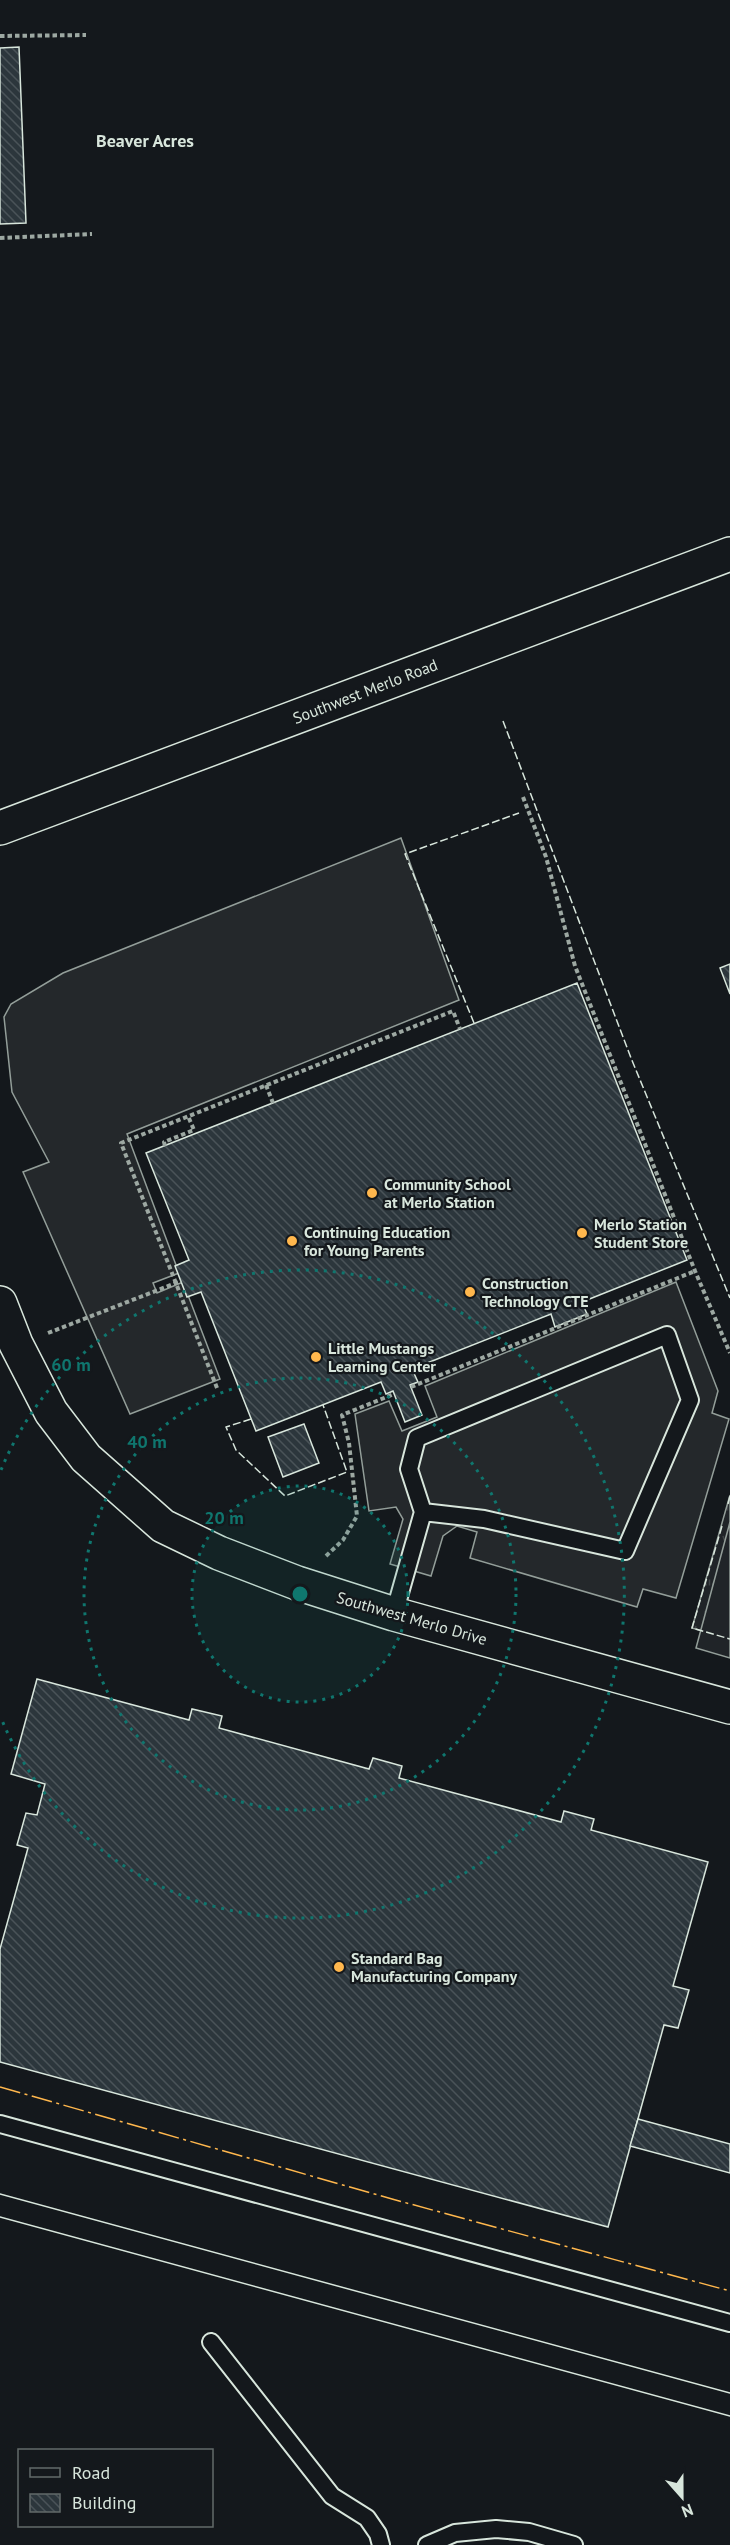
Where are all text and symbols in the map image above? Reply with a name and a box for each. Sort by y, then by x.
district label: Beaver Acres [96,129,194,152]
street label: Southwest Merlo Road [290,654,440,728]
place label: Community School at Merlo Station [384,1174,511,1212]
marker: Community School at Merlo Station [365,1186,379,1200]
place label: Merlo Station Student Store [594,1214,688,1252]
place label: Continuing Education for Young Parents [304,1222,450,1260]
marker: Merlo Station Student Store [575,1226,589,1240]
marker: Continuing Education for Young Parents [285,1234,299,1248]
place label: Construction Technology CTE [482,1273,589,1311]
marker: Construction Technology CTE [463,1285,477,1299]
place label: Little Mustangs Learning Center [328,1338,436,1376]
marker: Little Mustangs Learning Center [309,1350,323,1364]
text: 60 m [51,1353,91,1376]
text: 40 m [127,1430,167,1453]
text: 20 m [204,1506,244,1529]
centre of rings [290,1584,310,1604]
street label: Southwest Merlo Drive [334,1587,490,1649]
place label: Standard Bag Manufacturing Company [351,1948,517,1986]
marker: Standard Bag Manufacturing Company [332,1960,346,1974]
legend [18,2449,213,2527]
text: Road [72,2461,110,2484]
north arrow [652,2467,712,2527]
text: Building [72,2491,136,2514]
text: N [679,2500,696,2522]

